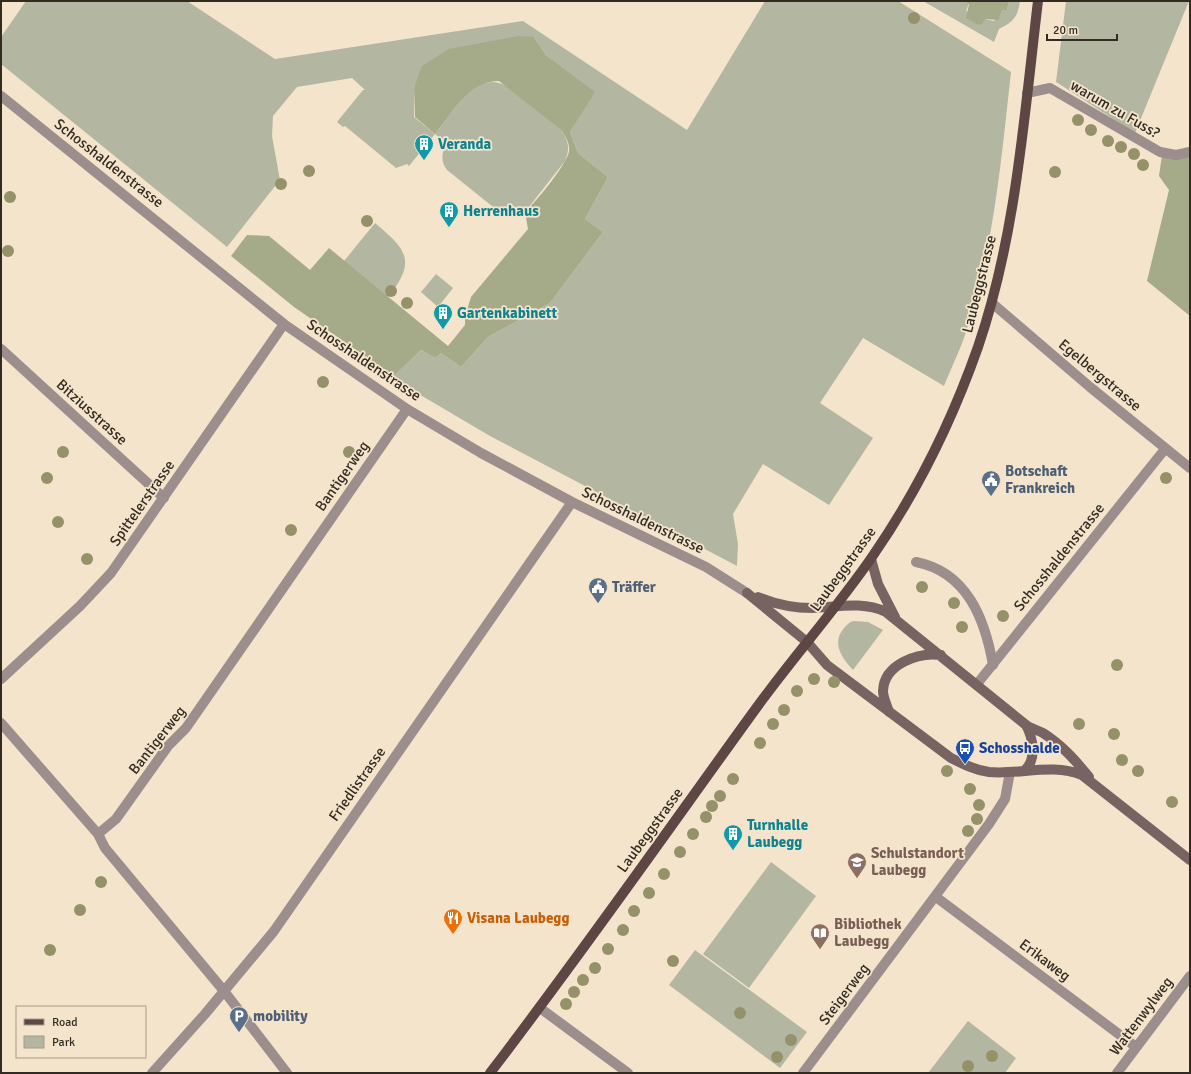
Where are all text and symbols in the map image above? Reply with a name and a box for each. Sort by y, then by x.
scale bar [1047,16,1117,42]
text: 20 m [1053,23,1078,38]
street label: warum zu Fuss? [1067,76,1163,142]
street label: Schosshaldenstrasse [51,115,167,211]
building icon: Veranda [413,133,435,161]
place label: Veranda [438,135,492,153]
building icon: Herrenhaus [438,200,460,228]
place label: Herrenhaus [463,202,539,220]
street label: Laubeggstrasse [958,233,1000,335]
building icon: Gartenkabinett [432,302,454,330]
place label: Gartenkabinett [457,304,557,322]
street label: Schosshaldenstrasse [304,315,424,405]
street label: Egelbergstrasse [1055,335,1145,415]
street label: Bitziusstrasse [53,375,131,449]
street label: Bantigerweg [311,437,373,515]
street label: Spittelerstrasse [106,457,178,549]
place label: Botschaft Frankreich [1005,462,1075,497]
public building icon: Botschaft Frankreich [980,469,1002,497]
street label: Schosshaldenstrasse [579,483,707,557]
street label: Schosshaldenstrasse [1010,499,1108,615]
street label: Laubeggstrasse [806,523,880,615]
public building icon: Träffer [587,576,609,604]
place label: Träffer [612,578,656,596]
street label: Bantigerweg [125,702,189,778]
bus stop icon: Schosshalde [954,737,976,765]
place label: Schosshalde [979,739,1060,757]
street label: Friedlistrasse [325,743,389,825]
street label: Laubeggstrasse [613,784,687,876]
place label: Turnhalle Laubegg [747,816,808,851]
building icon: Turnhalle Laubegg [722,823,744,851]
place label: Schulstandort Laubegg [871,844,964,879]
school or university icon: Schulstandort Laubegg [846,851,868,879]
restaurant icon: Visana Laubegg [442,907,464,935]
place label: Visana Laubegg [467,909,569,927]
place label: Bibliothek Laubegg [834,915,902,950]
library icon: Bibliothek Laubegg [809,922,831,950]
street label: Erikaweg [1016,935,1074,985]
street label: Steigerweg [815,960,873,1028]
street label: Wattenwylweg [1106,973,1176,1059]
parking icon: mobility [228,1005,250,1033]
legend [16,1006,146,1058]
place label: mobility [253,1007,308,1025]
text: Road [52,1015,78,1030]
text: Park [52,1035,75,1050]

